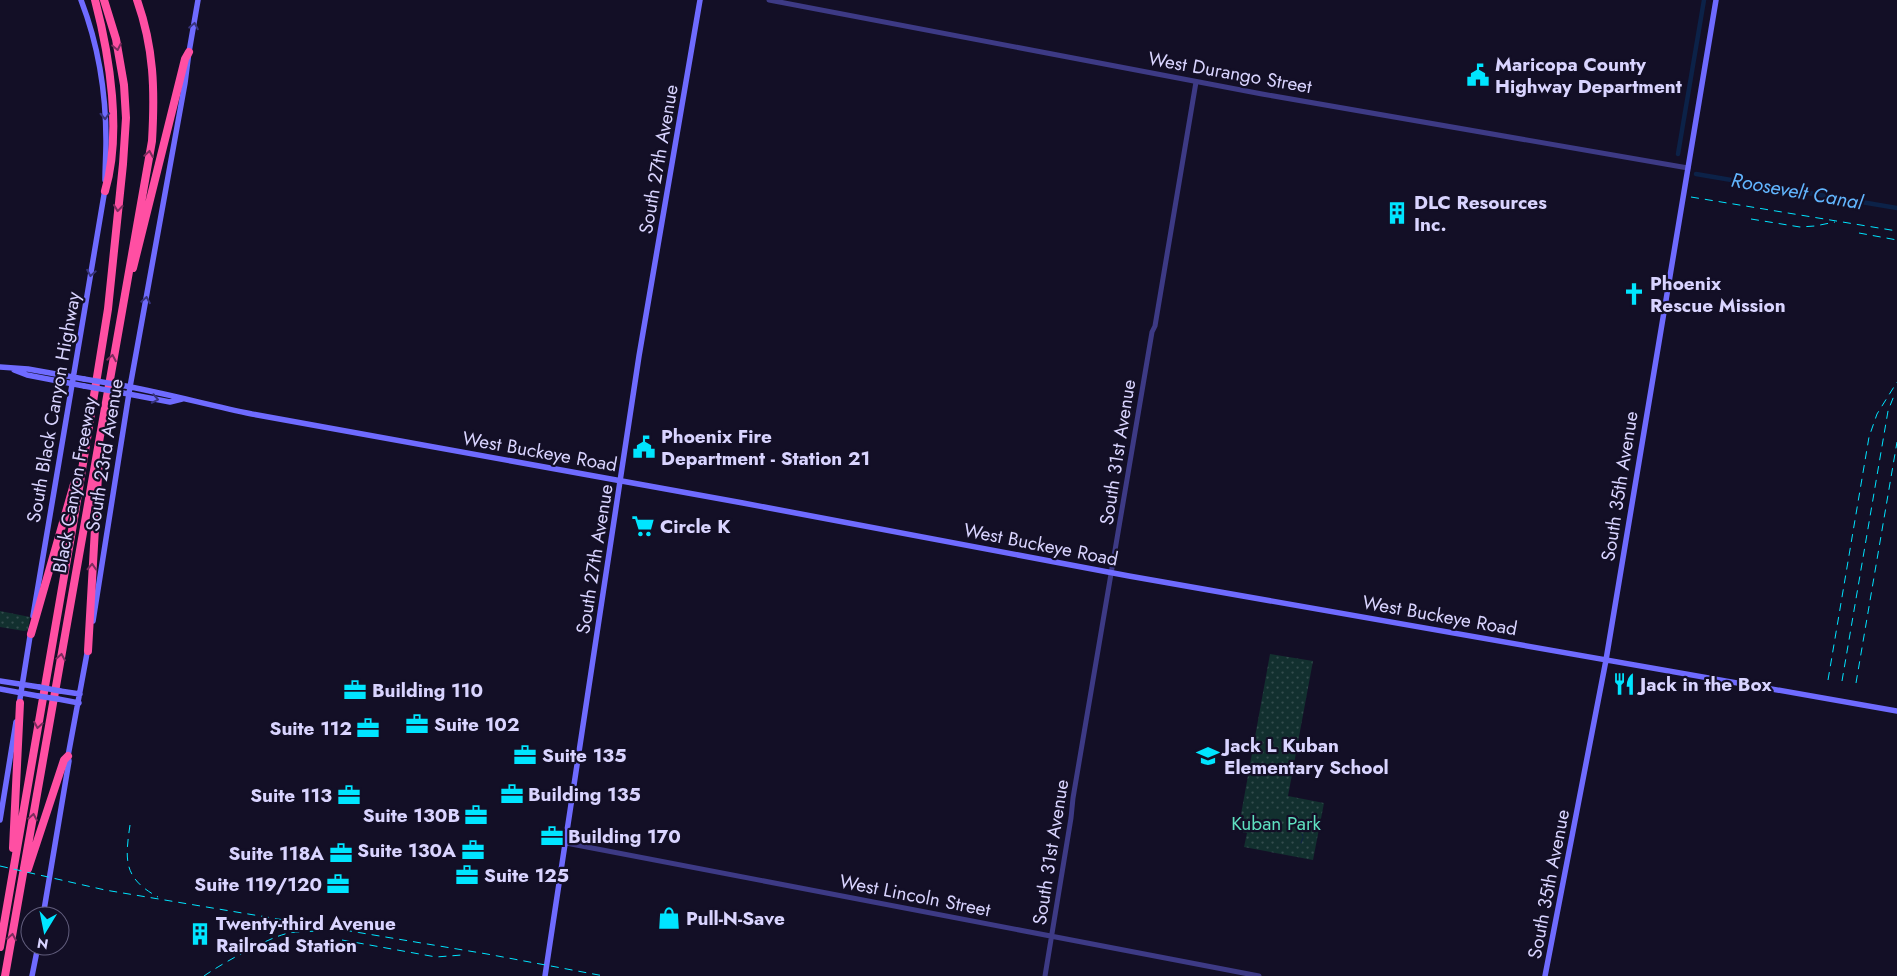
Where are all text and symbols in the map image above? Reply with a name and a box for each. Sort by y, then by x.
one-way arrow [188,21,198,30]
one-way arrow [112,42,122,51]
street label: West Durango Street [1146,45,1314,100]
place label: Maricopa County Highway Department [1495,51,1682,100]
public building icon: Maricopa County Highway Department [1465,62,1491,88]
street label: South 27th Avenue [632,82,685,236]
one-way arrow [100,112,111,120]
one-way arrow [144,150,154,159]
water label: Roosevelt Canal [1729,166,1866,218]
place label: DLC Resources Inc. [1414,189,1547,238]
building icon: DLC Resources Inc. [1384,200,1410,226]
one-way arrow [113,205,124,213]
one-way arrow [87,269,97,278]
place label: Phoenix Rescue Mission [1650,270,1786,319]
church icon: Phoenix Rescue Mission [1621,281,1647,307]
street label: South Black Canyon Highway [20,289,87,525]
one-way arrow [140,296,150,305]
one-way arrow [107,354,117,362]
street label: South 23rd Avenue [79,377,130,533]
street label: South 31st Avenue [1093,377,1142,527]
one-way arrow [151,393,160,403]
street label: Black Canyon Freeway [46,394,103,575]
street label: South 35th Avenue [1594,409,1645,563]
place label: Phoenix Fire Department - Station 21 [661,423,870,472]
street label: West Buckeye Road [460,425,619,478]
public building icon: Phoenix Fire Department - Station 21 [631,434,657,460]
street label: South 27th Avenue [569,482,620,636]
supermarket icon: Circle K [630,513,656,539]
place label: Circle K [660,513,731,540]
street label: West Buckeye Road [961,516,1120,573]
one-way arrow [86,563,97,571]
street label: West Buckeye Road [1360,589,1519,642]
one-way arrow [55,653,65,662]
restaurant icon: Jack in the Box [1611,671,1637,697]
place label: Jack in the Box [1636,671,1772,698]
office icon: Building 110 [342,677,368,703]
place label: Building 110 [372,677,483,704]
office icon: Suite 102 [404,711,430,737]
place label: Suite 102 [434,711,519,738]
place label: Suite 112 [270,715,352,742]
office icon: Suite 112 [355,715,381,741]
one-way arrow [34,721,44,730]
place label: Jack L Kuban Elementary School [1220,732,1389,781]
office icon: Suite 135 [512,742,538,768]
place label: Suite 135 [542,742,626,769]
school or university icon: Jack L Kuban Elementary School [1195,743,1221,769]
street label: South 31st Avenue [1026,777,1075,927]
office icon: Building 135 [499,781,525,807]
place label: Building 135 [528,781,641,808]
place label: Suite 113 [250,782,332,809]
office icon: Suite 113 [336,782,362,808]
place label: Suite 130B [363,802,460,829]
office icon: Suite 130B [463,802,489,828]
street label: South 35th Avenue [1521,807,1576,961]
park label: Kuban Park [1231,810,1321,837]
one-way arrow [27,813,37,822]
office icon: Building 170 [539,823,565,849]
place label: Building 170 [568,823,681,850]
place label: Suite 130A [357,837,456,864]
office icon: Suite 130A [460,837,486,863]
place label: Suite 118A [228,840,324,867]
office icon: Suite 118A [328,840,354,866]
office icon: Suite 125 [454,862,480,888]
place label: Suite 125 [484,862,569,889]
street label: West Lincoln Street [837,868,993,923]
place label: Suite 119/120 [194,871,322,898]
office icon: Suite 119/120 [325,871,351,897]
shop icon: Pull-N-Save [656,905,682,931]
place label: Pull-N-Save [686,905,785,932]
north arrow [20,906,70,956]
place label: Twenty-third Avenue Railroad Station [216,910,396,959]
building icon: Twenty-third Avenue Railroad Station [187,921,213,947]
one-way arrow [7,932,17,941]
text: N [36,933,50,955]

